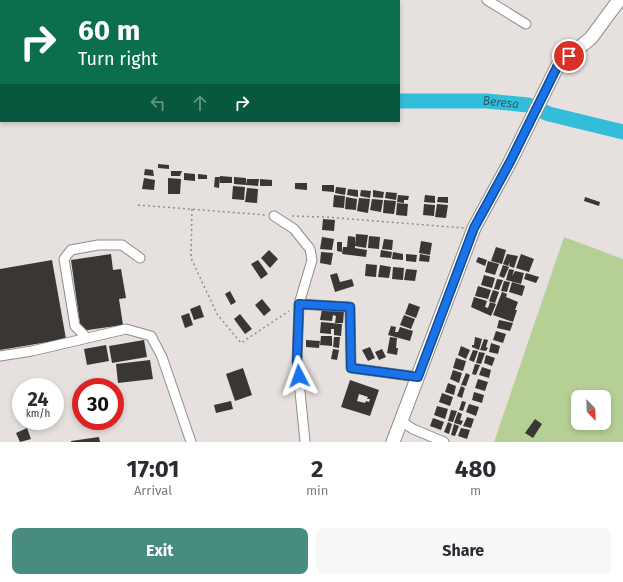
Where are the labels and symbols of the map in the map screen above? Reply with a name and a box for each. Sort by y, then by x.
pin [552,39,586,73]
water label: Beresa [483,94,520,111]
position arrow [278,355,320,397]
speed limit sign: 30 [72,378,124,430]
north arrow [571,390,611,430]

